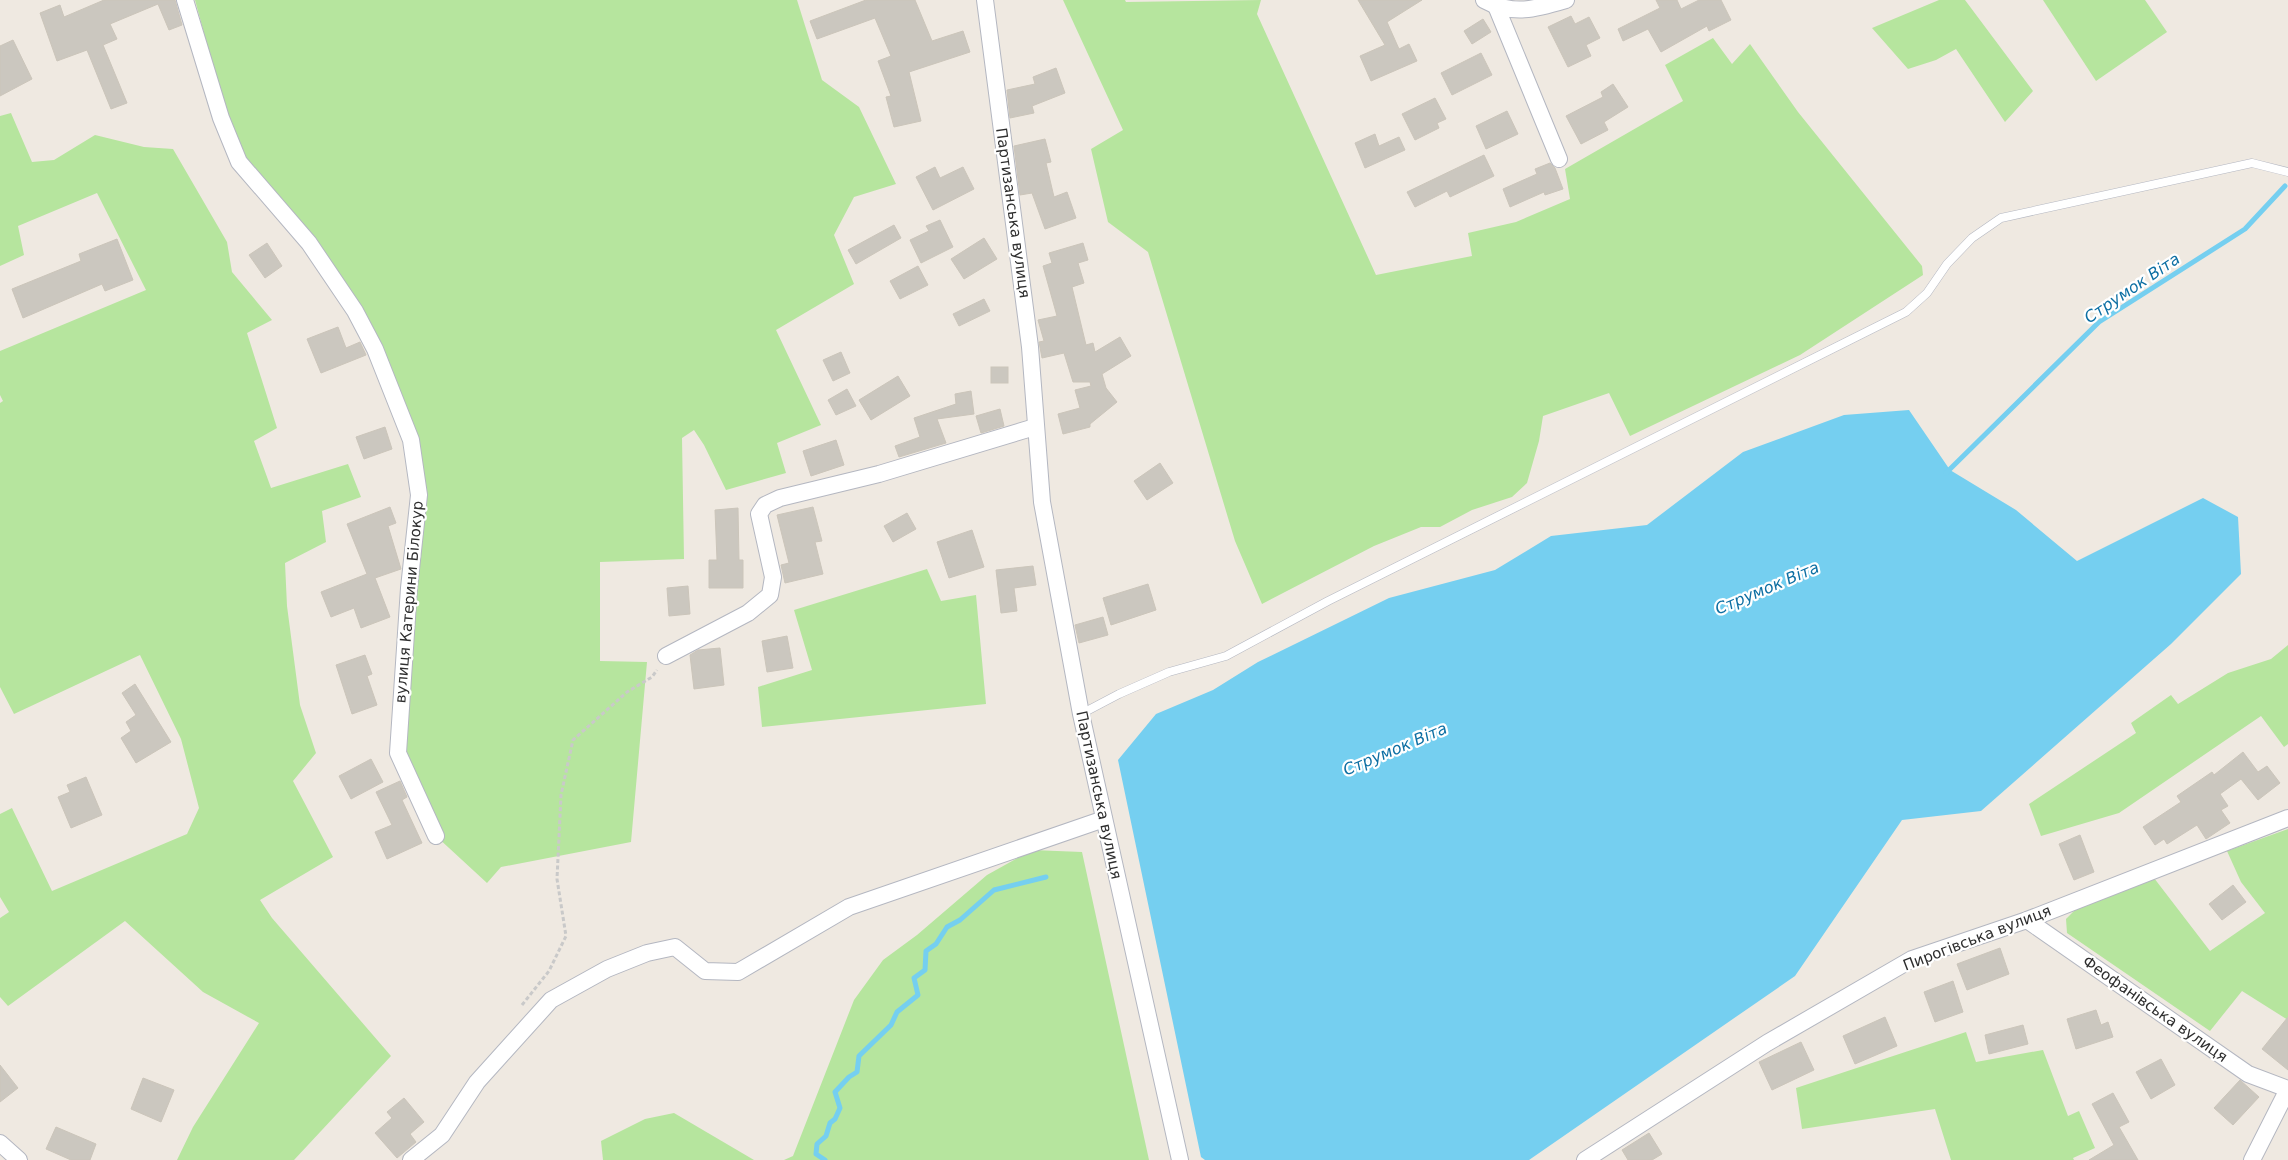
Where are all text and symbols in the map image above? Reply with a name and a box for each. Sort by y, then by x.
street label: Партизанська вулиця [992,127,1034,299]
water label: Струмок Віта [2081,249,2183,327]
street label: вулиця Катерини Білокур [391,500,427,704]
water label: Струмок Віта [1712,558,1822,618]
street label: Партизанська вулиця [1072,709,1126,881]
water label: Струмок Віта [1340,719,1450,779]
street label: Пирогівська вулиця [1900,901,2054,975]
street label: Феофанівська вулиця [2079,952,2231,1066]

